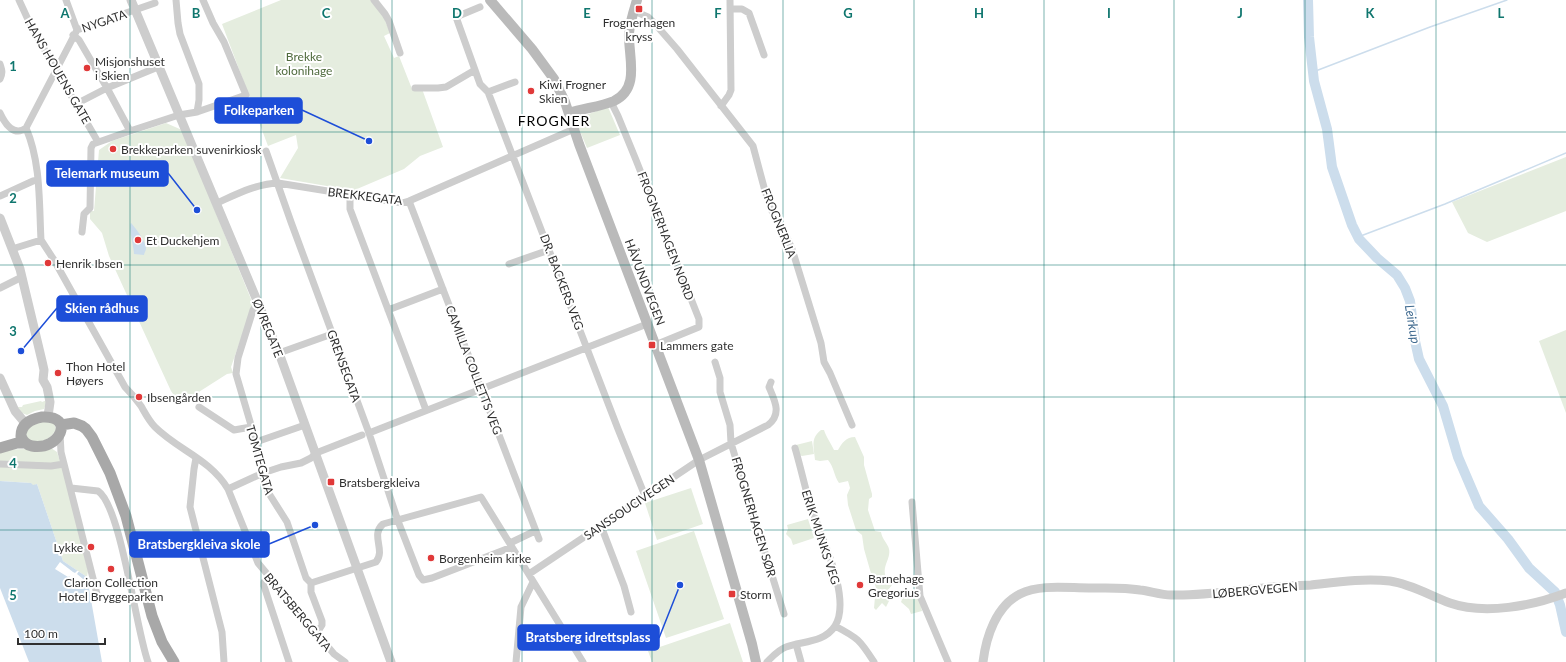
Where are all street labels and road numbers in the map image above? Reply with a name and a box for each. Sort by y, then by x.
street label: NYGATA [80,6,129,36]
street label: HANS HOUENS GATE [22,16,94,126]
street label: FROGNERHAGEN NORD [635,170,697,302]
street label: BREKKEGATA [327,184,404,208]
street label: FROGNERLIA [758,186,800,261]
street label: DR. BACKERS VEG [537,232,587,332]
street label: HÅVUNDVEGEN [622,237,668,327]
street label: ØVREGATE [249,297,287,359]
street label: CAMILLA COLLETTS VEG [442,303,506,437]
street label: GRENSEGATA [324,328,364,405]
street label: TOMTEGATA [243,424,277,497]
street label: FROGNERHAGEN SØR [729,455,780,579]
street label: SANSSOUCIVEGEN [581,471,677,543]
street label: ERIK MUNKS VEG [799,488,843,586]
street label: BRATSBERGGATA [261,570,336,655]
street label: LØBERGVEGEN [1212,579,1298,601]

